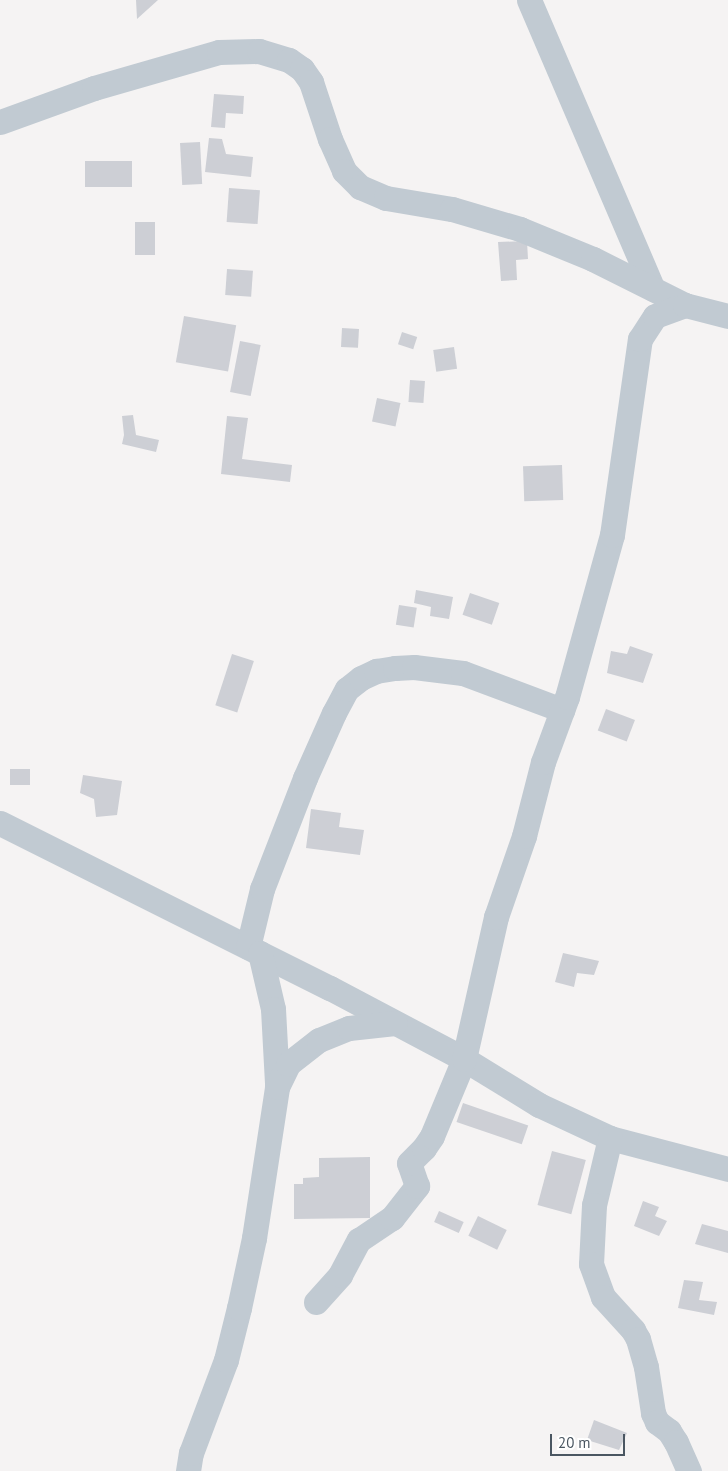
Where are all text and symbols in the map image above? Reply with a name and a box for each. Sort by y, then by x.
scale bar [553,1424,628,1456]
text: 20 m [558,1433,591,1452]

